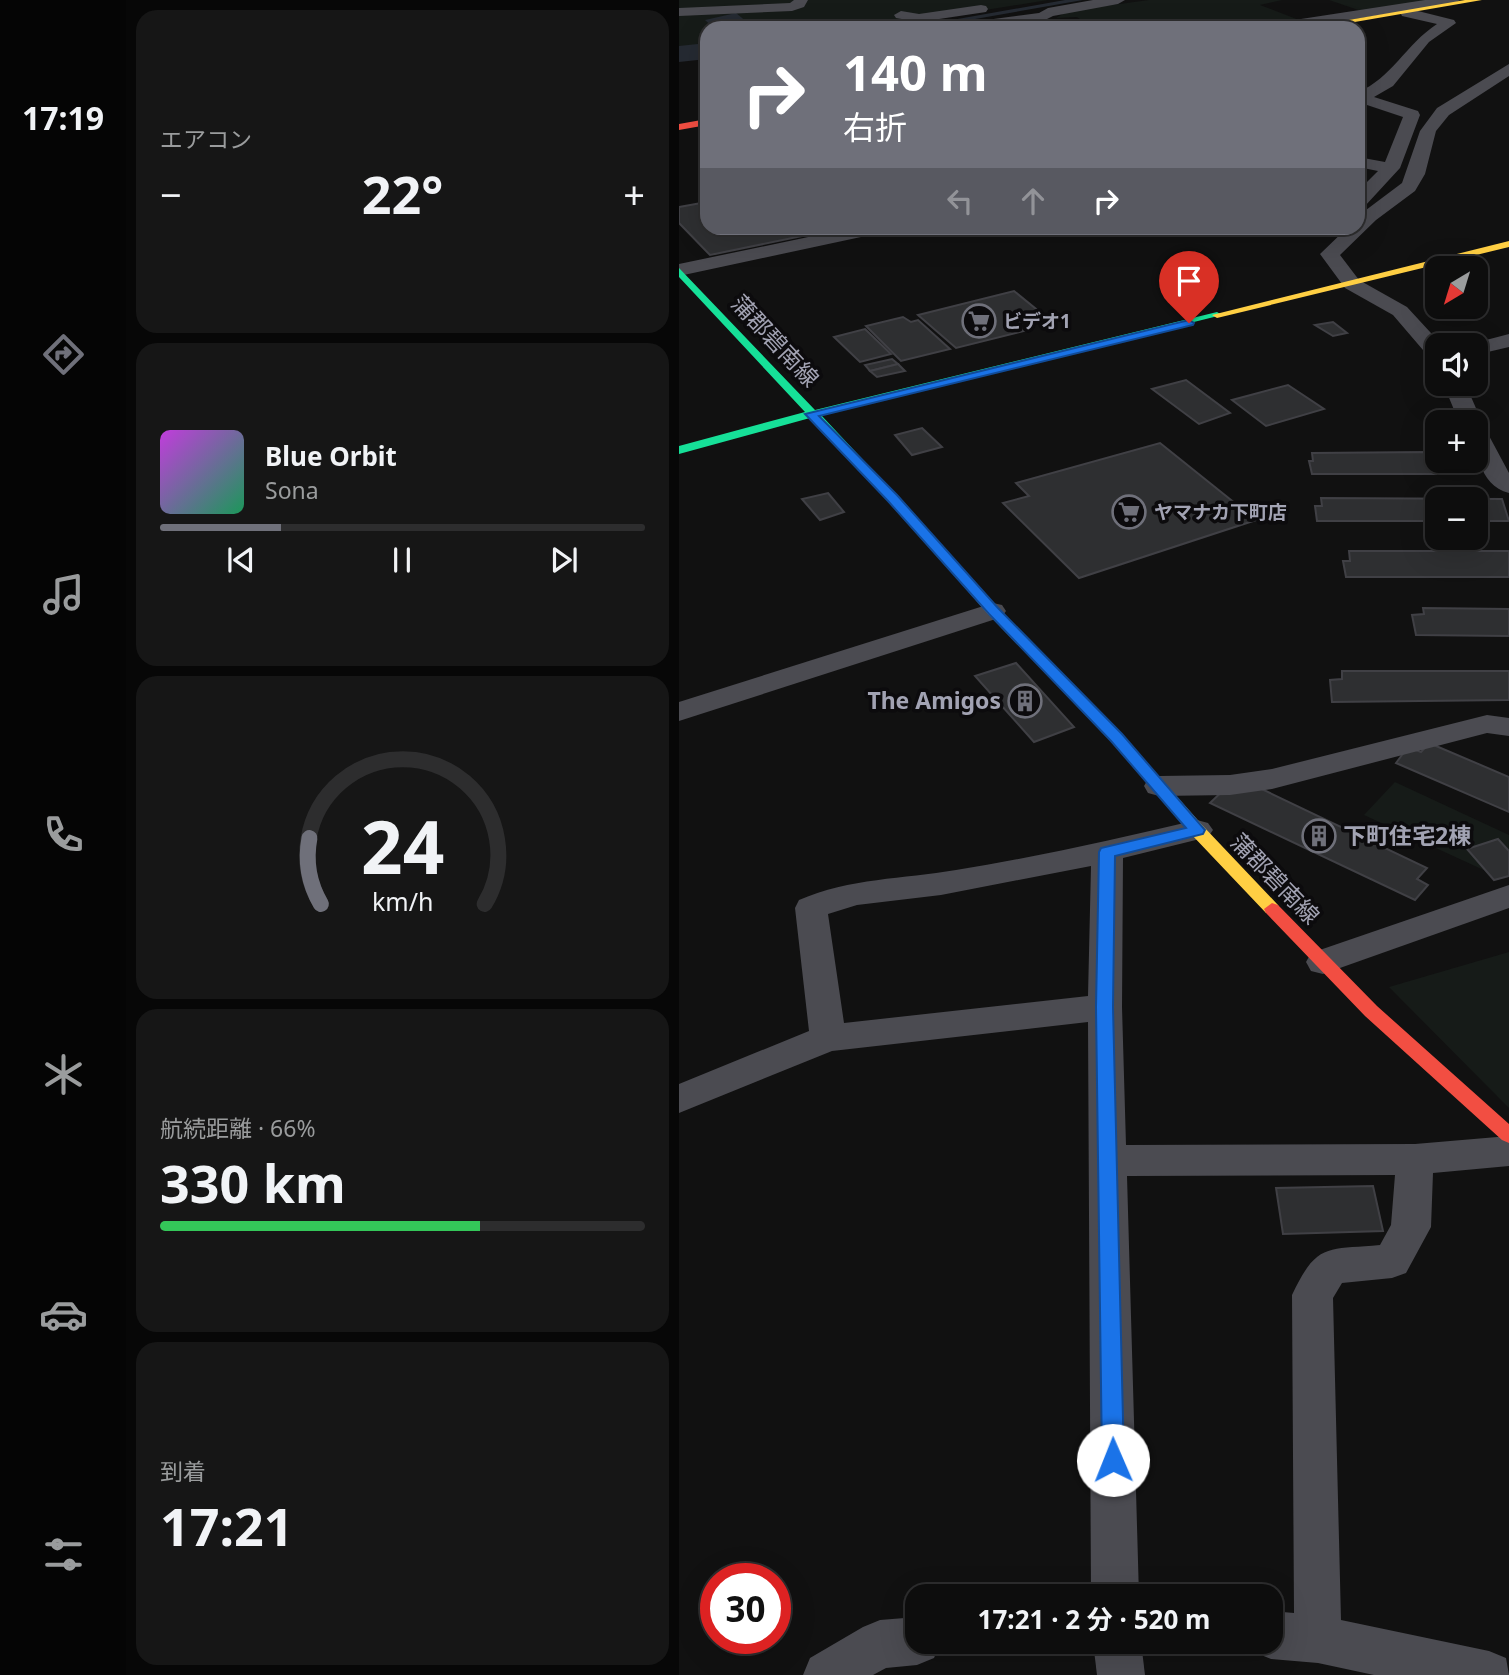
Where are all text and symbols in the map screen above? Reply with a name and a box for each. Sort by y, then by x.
text: 140 m [843,39,988,105]
icon: right [728,49,819,140]
text: 17:19 [22,96,104,139]
text: 右折 [843,105,907,148]
text: エアコン [160,123,252,155]
text: 22° [362,158,443,229]
text: − [160,168,182,220]
text: + [623,168,645,220]
icon: left [941,182,979,220]
icon: ahead [1014,182,1052,220]
icon: right [1087,182,1125,220]
pin [1159,251,1219,323]
north arrow [1425,256,1487,318]
map controls [1425,256,1488,550]
icon: arrive [1170,262,1208,300]
street label: 蒲郡碧南線 [725,287,827,393]
supermarket icon: ビデオ1 [960,302,998,340]
place label: ビデオ1 [1003,308,1071,334]
icon: directions [39,330,88,379]
button: sound [1425,333,1488,396]
button: + [1425,410,1488,473]
text: Blue Orbit [265,438,397,474]
text: Sona [265,474,319,506]
button: − [1425,487,1488,550]
supermarket icon: ヤマナカ下町店 [1110,493,1148,531]
place label: ヤマナカ下町店 [1154,499,1287,525]
icon: previous [222,541,260,579]
icon: pause [383,541,421,579]
icon: next [545,541,583,579]
icon: music [39,570,88,619]
building icon: The Amigos [1006,682,1044,720]
place label: The Amigos [867,684,1001,716]
text: 24 [361,796,444,895]
icon: phone [39,810,88,859]
building icon: 下町住宅2棟 [1300,817,1338,855]
place label: 下町住宅2棟 [1343,819,1471,851]
street label: 蒲郡碧南線 [1224,826,1327,931]
text: km/h [372,883,433,917]
icon: climate [39,1050,88,1099]
text: 航続距離 · 66% [160,1112,316,1144]
text: 330 km [160,1147,346,1218]
icon: car [39,1290,88,1339]
position arrow [1076,1423,1150,1497]
text: 到着 [160,1455,206,1487]
text: 17:21 [160,1490,294,1561]
icon: filters [39,1530,88,1579]
speed limit sign: 30 [700,1563,791,1654]
text: 17:21 · 2 分 · 520 m [978,1601,1210,1637]

